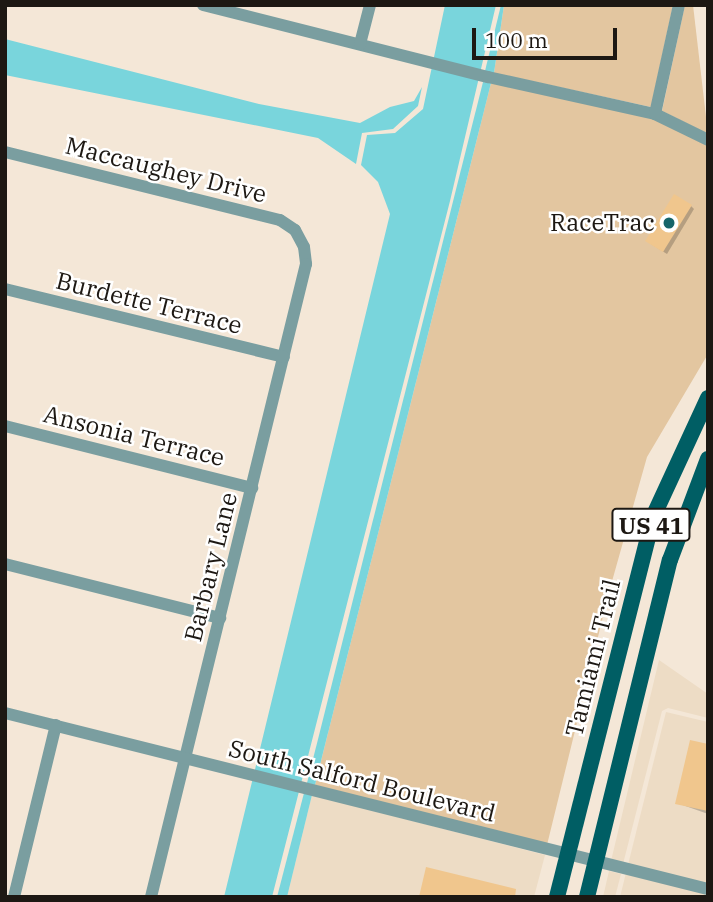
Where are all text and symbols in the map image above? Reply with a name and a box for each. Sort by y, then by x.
scale bar [475,14,620,58]
text: 100 m [485,26,548,54]
street label: Maccaughey Drive [63,131,269,209]
place label: RaceTrac [550,209,655,237]
marker: RaceTrac [661,215,677,231]
street label: Burdette Terrace [53,266,245,340]
street label: Ansonia Terrace [41,400,227,472]
street label: Barbary Lane [179,489,243,645]
road number: US 41 [611,505,691,544]
street label: Tamiami Trail [560,576,626,740]
street label: South Salford Boulevard [226,734,498,828]

